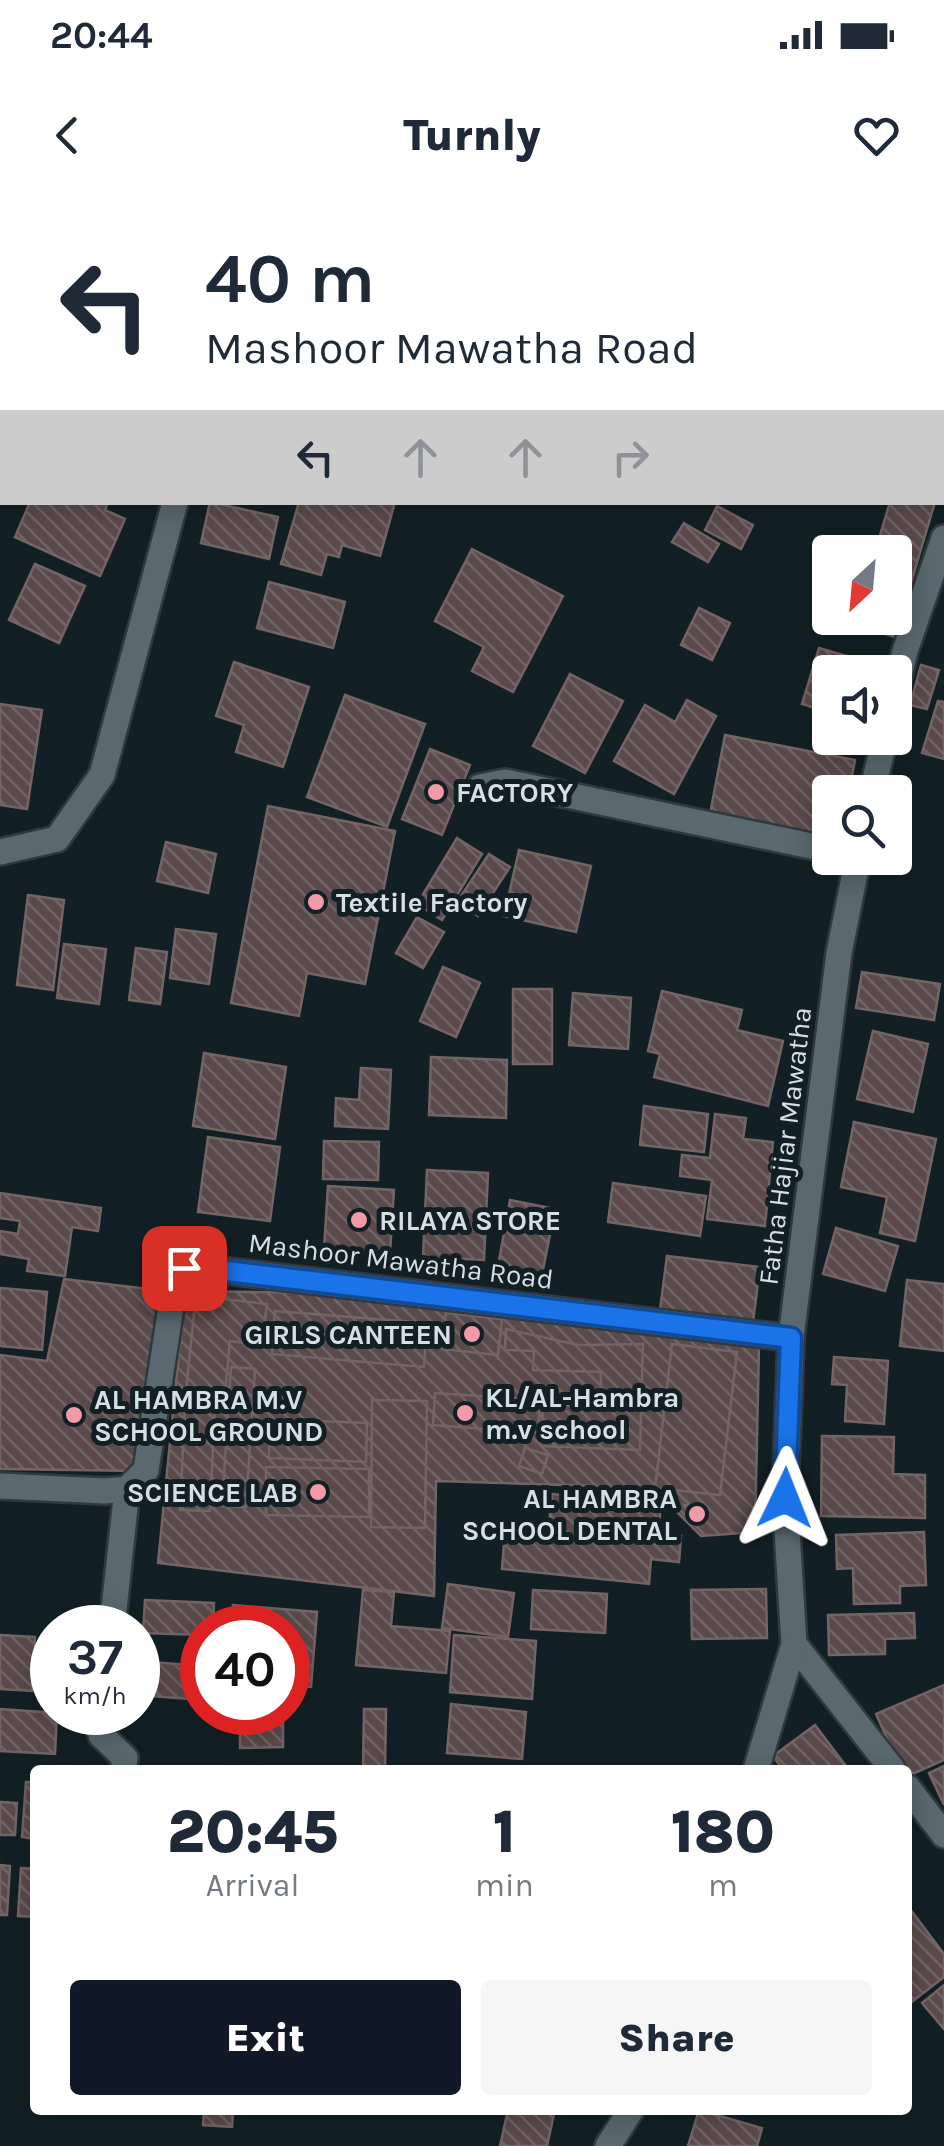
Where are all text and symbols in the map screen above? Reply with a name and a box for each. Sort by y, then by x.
text: 20:44 [50,13,153,58]
icon: back [40,108,95,163]
icon: heart [849,108,904,163]
text: Turnly [403,109,541,161]
text: 40 m [205,238,375,320]
icon: left [40,240,170,370]
text: Mashoor Mawatha Road [205,322,698,374]
icon: left [288,430,343,485]
icon: ahead [393,430,448,485]
icon: ahead [498,430,553,485]
icon: right [603,430,658,485]
north arrow [812,535,912,635]
map controls [812,535,912,875]
button: sound [812,655,912,755]
button: search [812,775,912,875]
place label: FACTORY [456,776,574,809]
marker: FACTORY [425,781,447,803]
place label: Textile Factory [336,886,527,919]
marker: Textile Factory [305,891,327,913]
street label: Fatha Hajiar Mawatha [752,1005,818,1287]
place label: RILAYA STORE [379,1204,561,1237]
marker: RILAYA STORE [348,1209,370,1231]
pin [142,1226,227,1311]
street label: Mashoor Mawatha Road [247,1226,555,1296]
icon: arrive [157,1241,212,1296]
place label: GIRLS CANTEEN [245,1318,452,1351]
marker: GIRLS CANTEEN [461,1323,483,1345]
place label: KL/AL-Hambra m.v school [485,1381,679,1446]
place label: AL HAMBRA M.V SCHOOL GROUND [94,1383,323,1448]
marker: KL/AL-Hambra m.v school [454,1402,476,1424]
marker: AL HAMBRA M.V SCHOOL GROUND [63,1404,85,1426]
position arrow [733,1446,837,1550]
place label: SCIENCE LAB [127,1476,298,1509]
marker: SCIENCE LAB [307,1481,329,1503]
place label: AL HAMBRA SCHOOL DENTAL [462,1482,677,1547]
marker: AL HAMBRA SCHOOL DENTAL [686,1503,708,1525]
speed limit sign: 40 [180,1605,310,1735]
text: 37 [67,1628,123,1687]
text: km/h [63,1681,127,1710]
text: 20:45 [167,1797,338,1867]
text: 1 [493,1797,516,1867]
text: 180 [671,1797,775,1867]
text: Arrival [206,1867,299,1904]
text: min [475,1867,534,1904]
text: m [708,1867,738,1904]
button: Exit [70,1980,461,2095]
button: Share [481,1980,872,2095]

